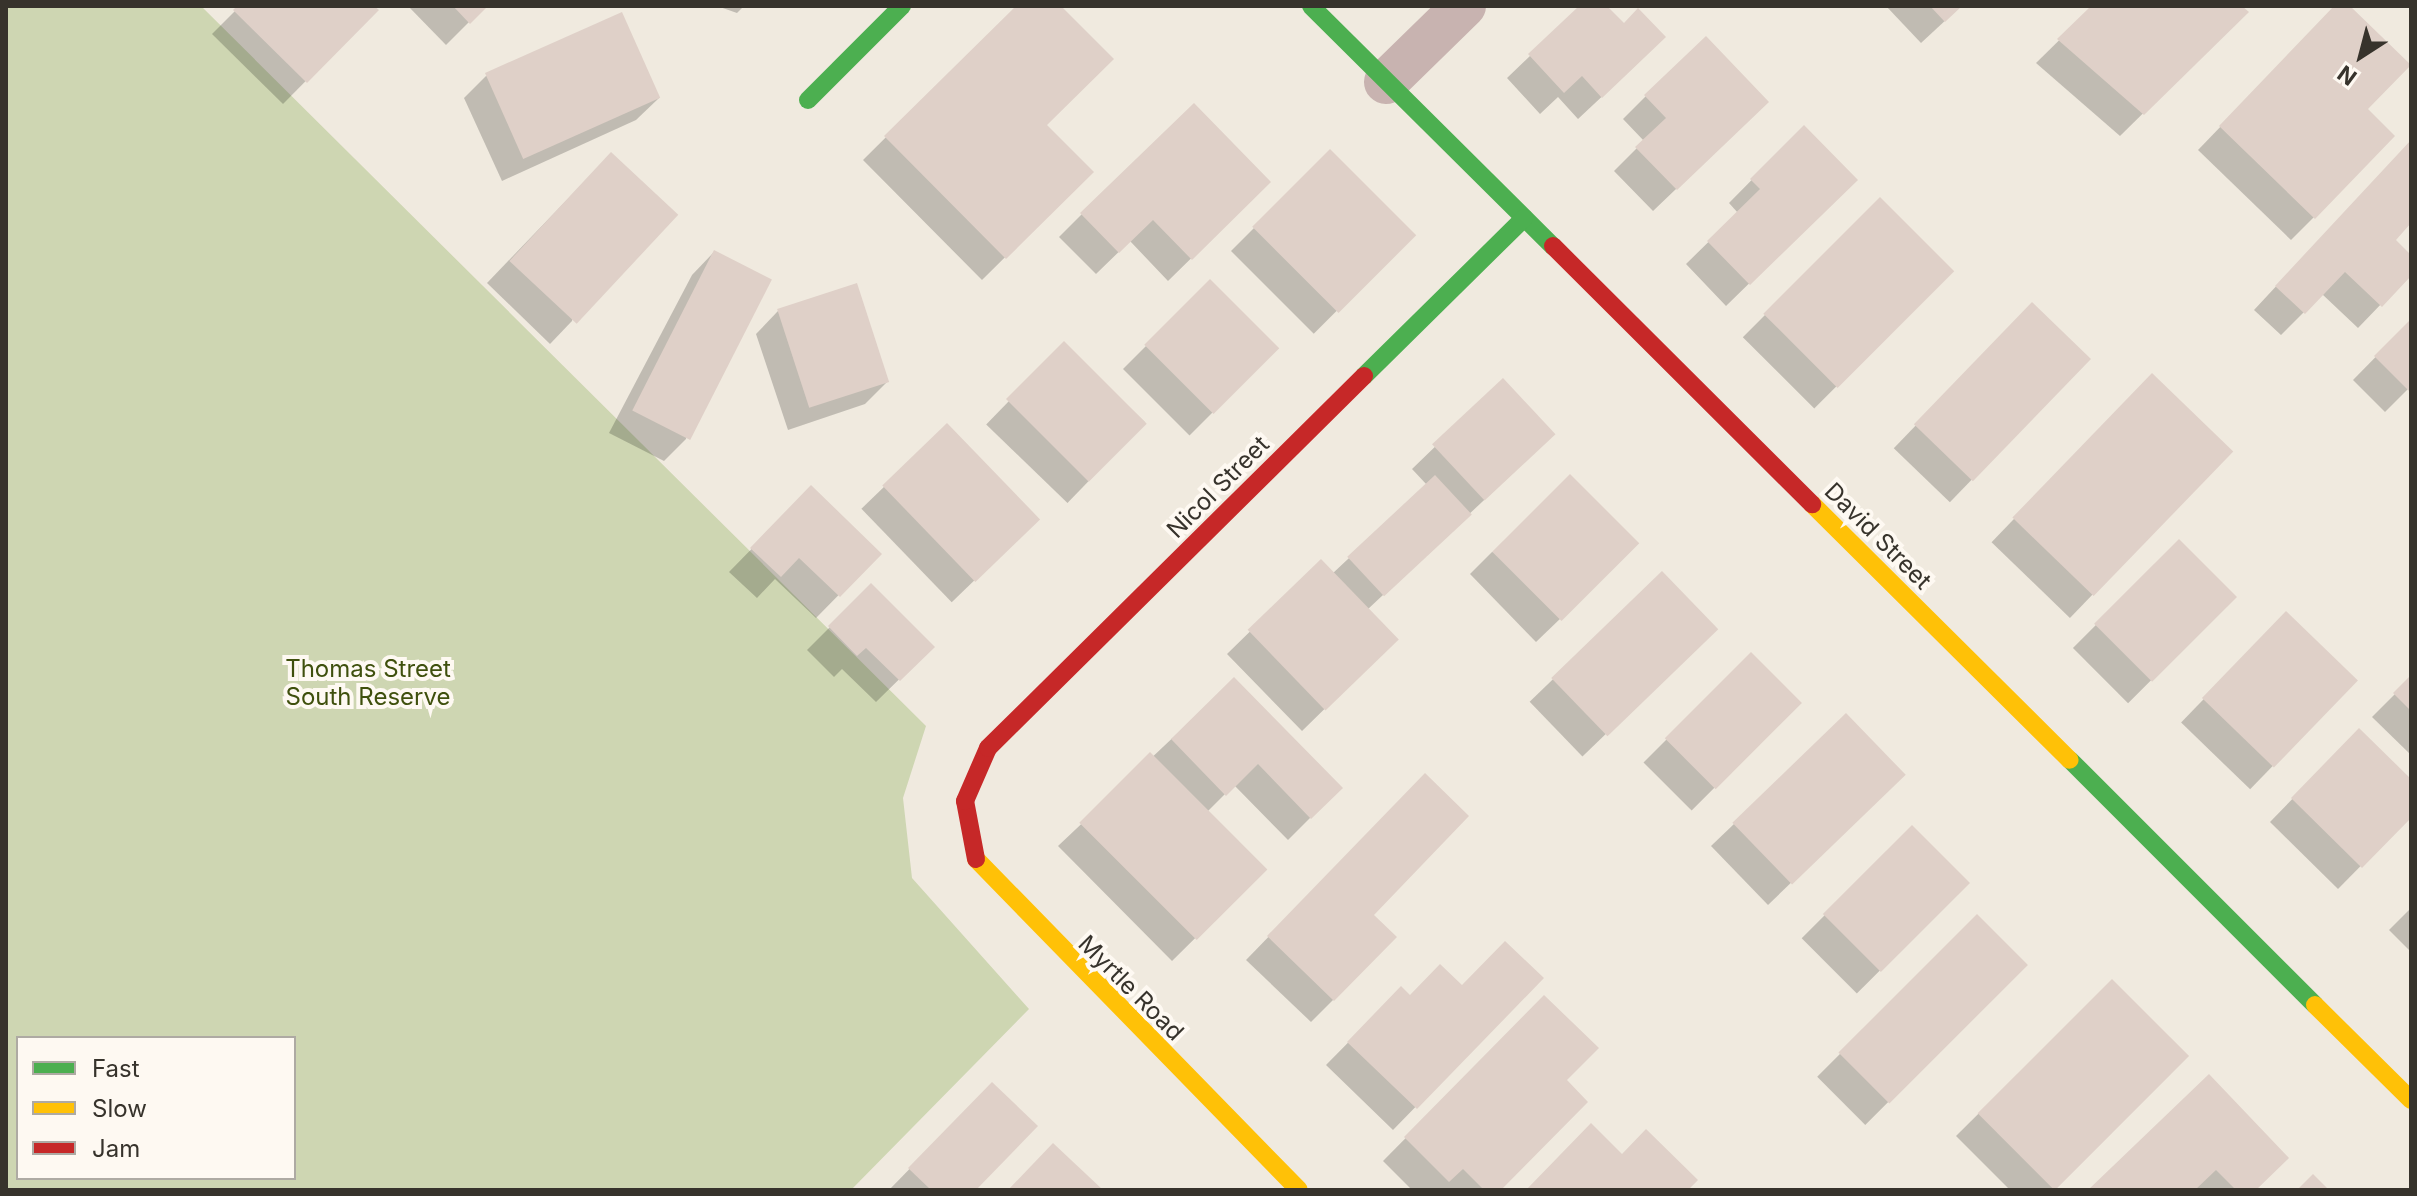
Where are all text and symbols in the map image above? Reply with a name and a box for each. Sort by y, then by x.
north arrow [2321,16,2401,96]
text: N [2332,60,2361,91]
street label: Nicol Street [1161,430,1275,544]
street label: David Street [1819,477,1937,595]
park label: Thomas Street South Reserve [285,655,451,711]
street label: Myrtle Road [1072,929,1190,1047]
legend [16,1036,296,1180]
text: Fast [92,1054,140,1083]
text: Slow [92,1094,147,1123]
text: Jam [92,1134,140,1163]

